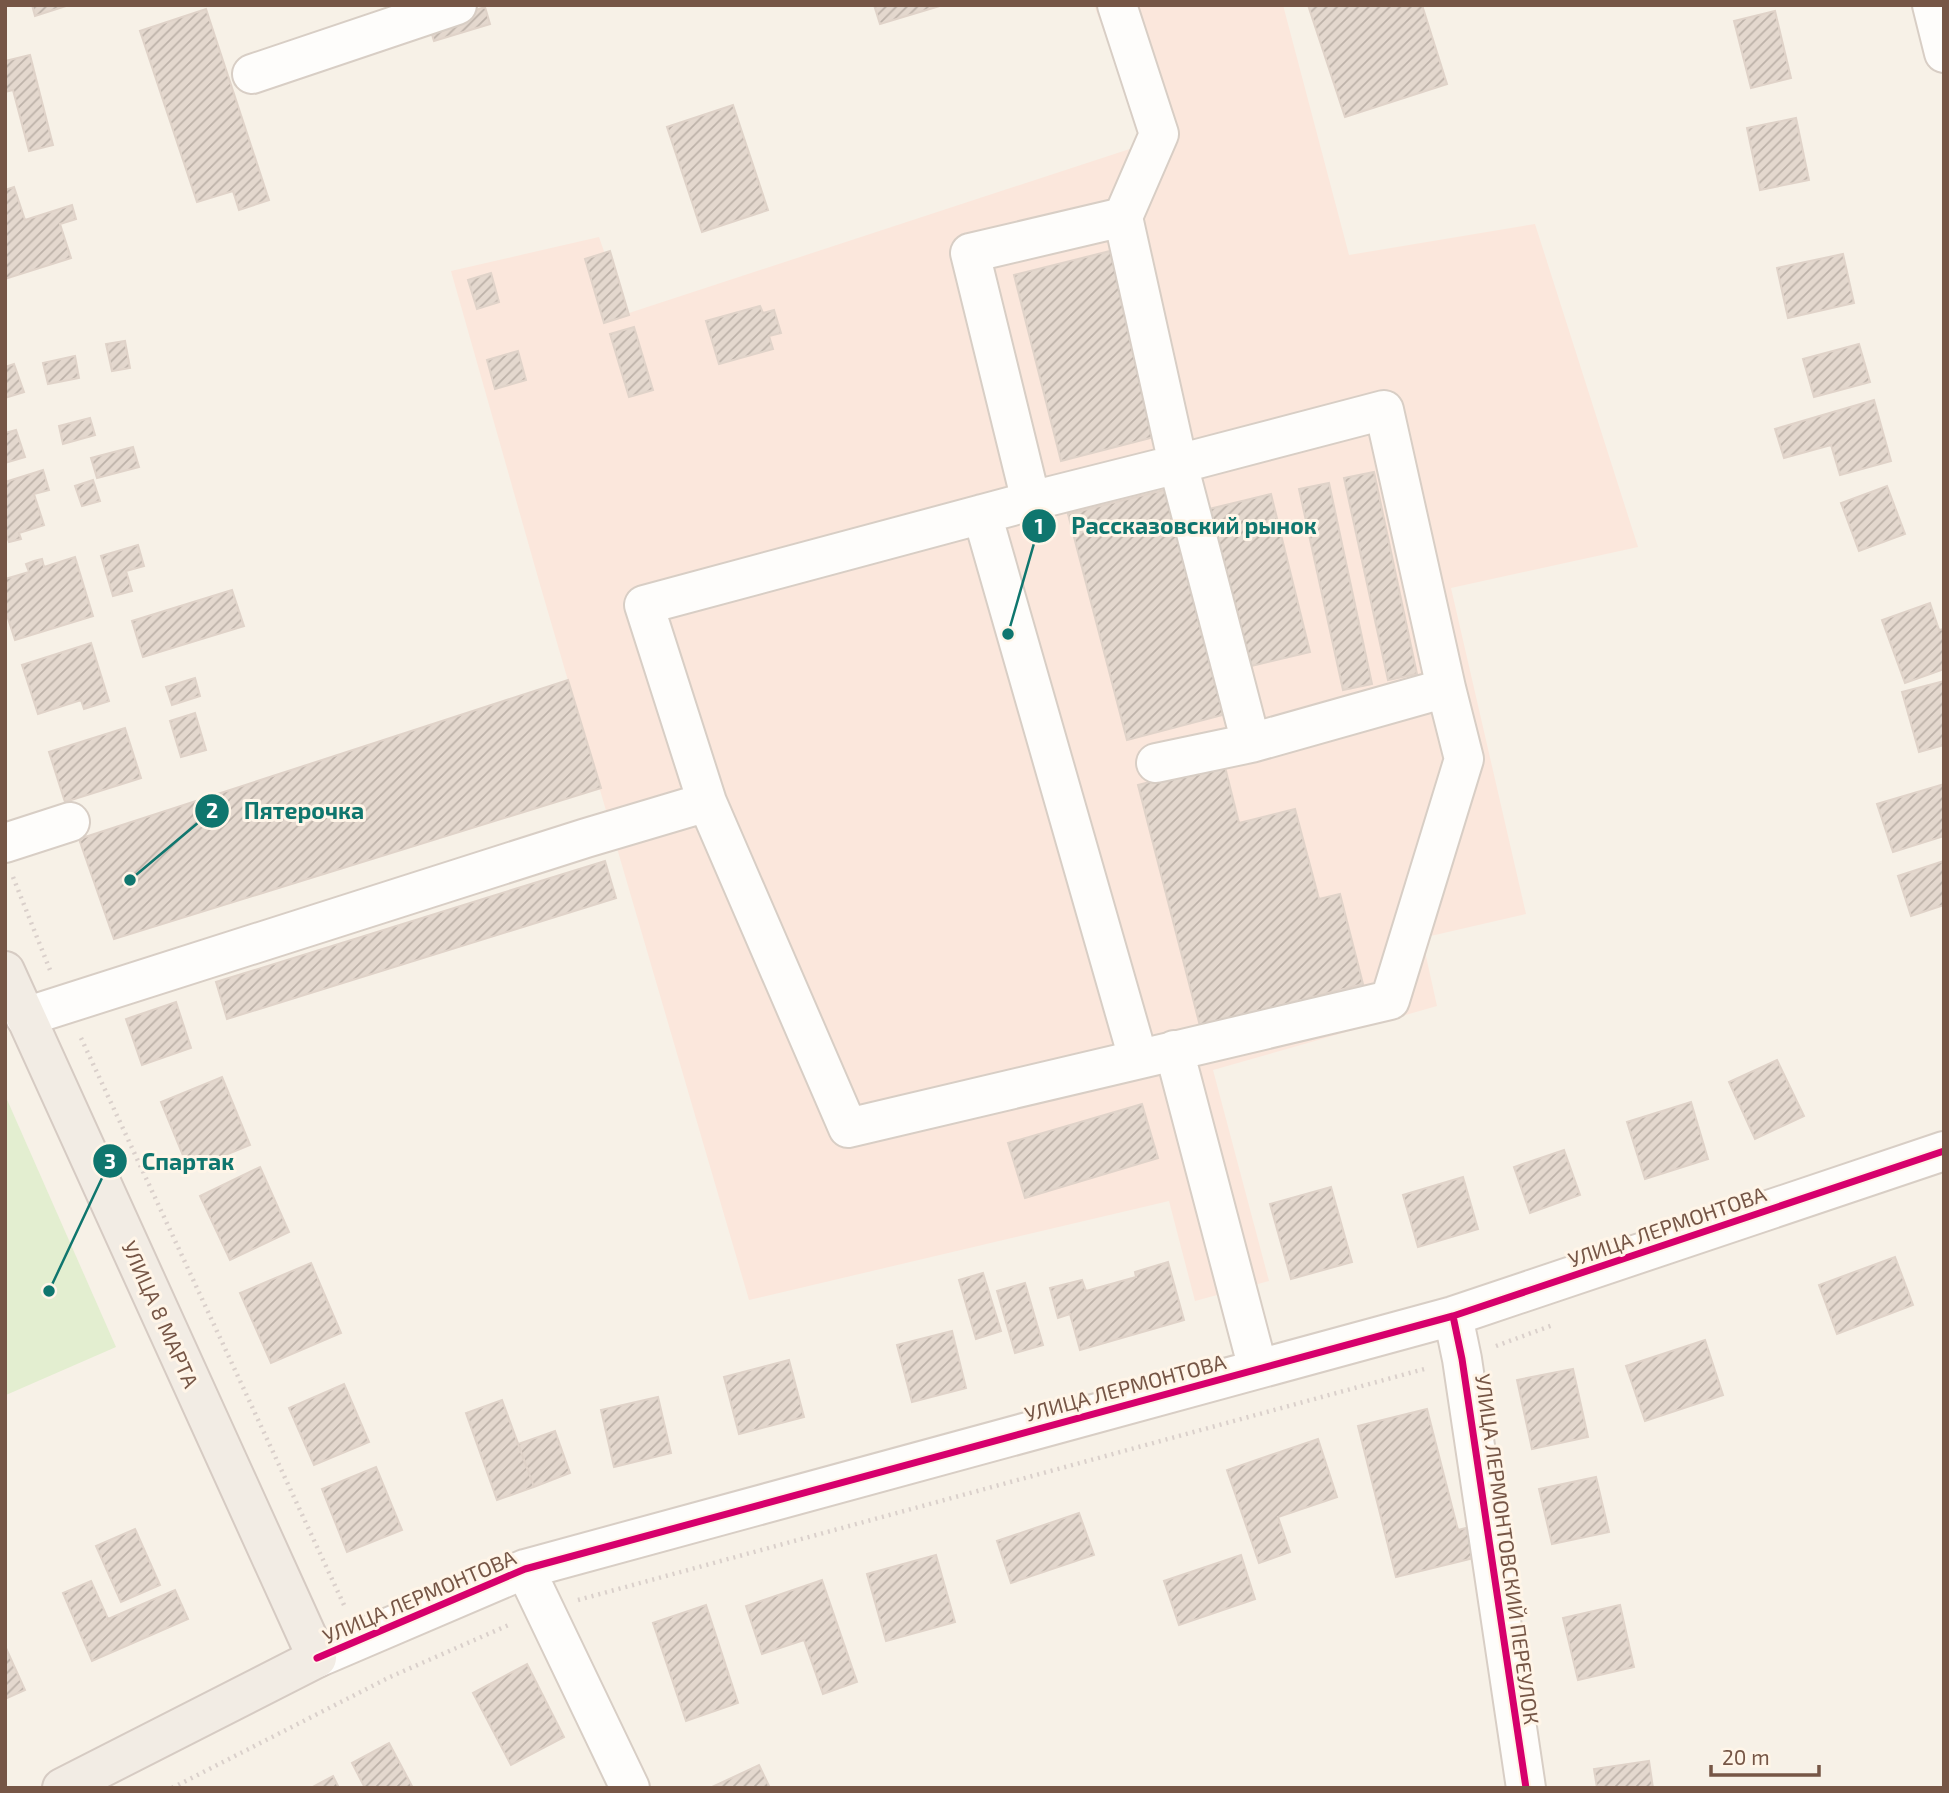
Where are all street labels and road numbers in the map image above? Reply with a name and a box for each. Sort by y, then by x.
street label: УЛИЦА ЛЕРМОНТОВА [1565,1180,1769,1272]
street label: УЛИЦА 8 МАРТА [117,1237,205,1391]
street label: УЛИЦА ЛЕРМОНТОВА [1021,1348,1229,1426]
street label: УЛИЦА ЛЕРМОНТОВСКИЙ ПЕРЕУЛОК [1471,1372,1545,1726]
street label: УЛИЦА ЛЕРМОНТОВА [319,1544,519,1648]

